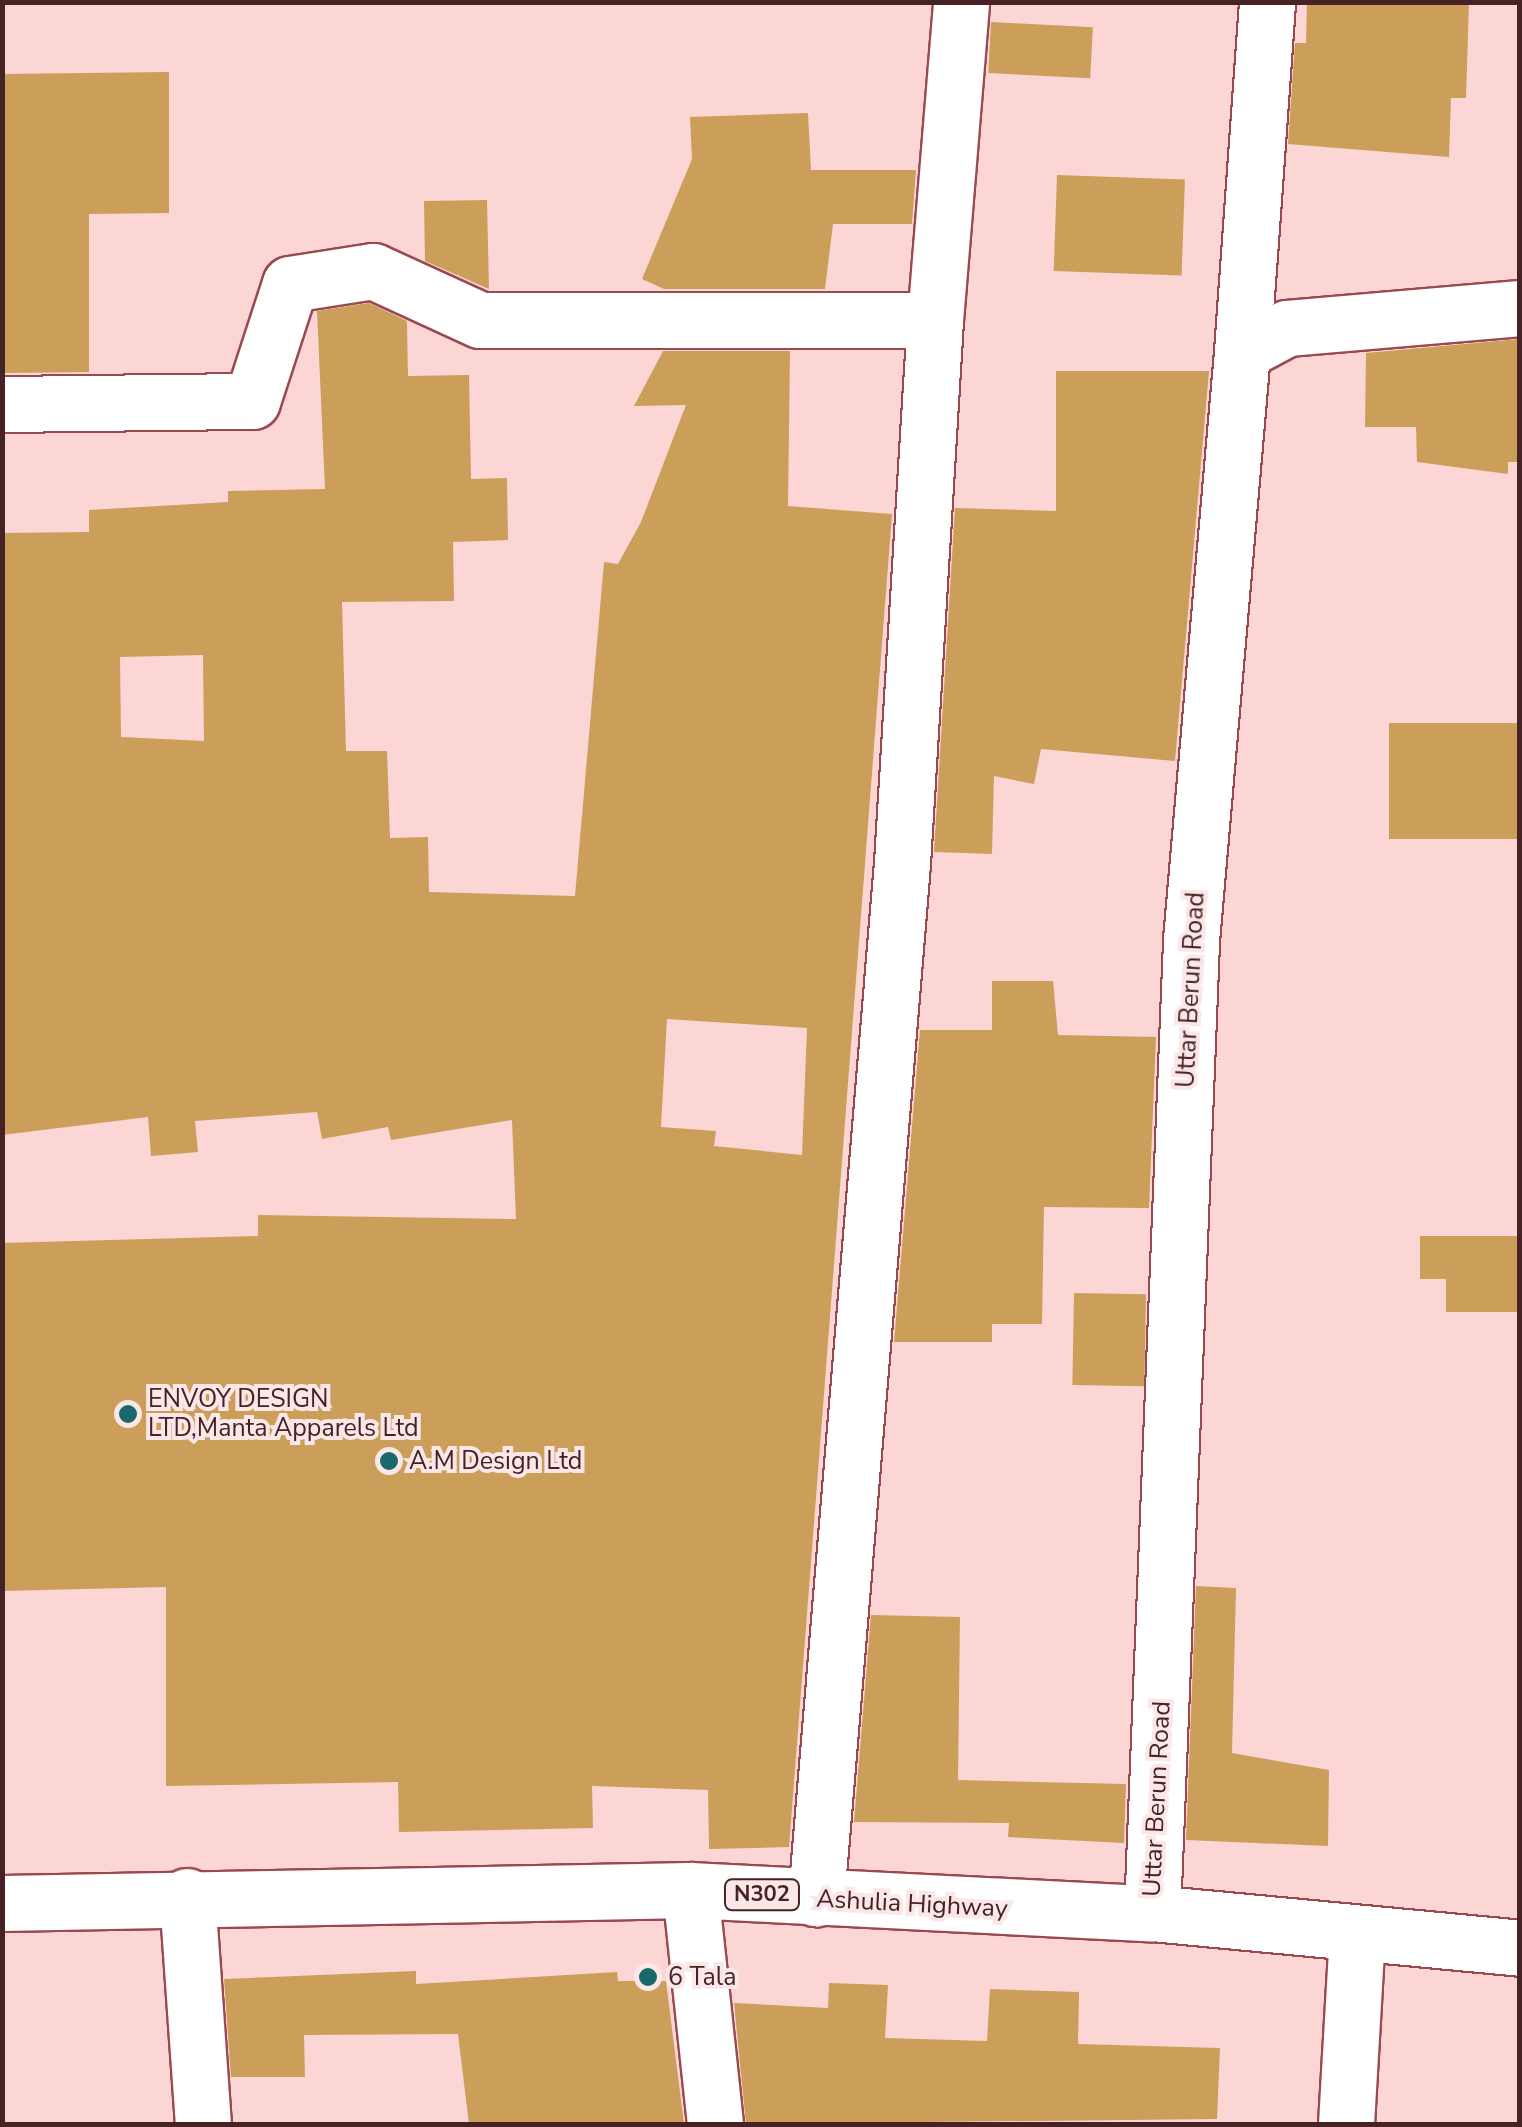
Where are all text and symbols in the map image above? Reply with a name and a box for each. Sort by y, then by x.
street label: Uttar Berun Road [1171,891,1211,1089]
place label: ENVOY DESIGN LTD,Manta Apparels Ltd [148,1385,419,1444]
marker: ENVOY DESIGN LTD,Manta Apparels Ltd [117,1403,139,1425]
place label: A.M Design Ltd [409,1446,582,1476]
marker: A.M Design Ltd [378,1450,400,1472]
street label: Uttar Berun Road [1137,1700,1177,1898]
road number: N302 [722,1878,802,1912]
street label: Ashulia Highway [816,1884,1008,1924]
place label: 6 Tala [668,1962,736,1992]
marker: 6 Tala [637,1966,659,1988]

